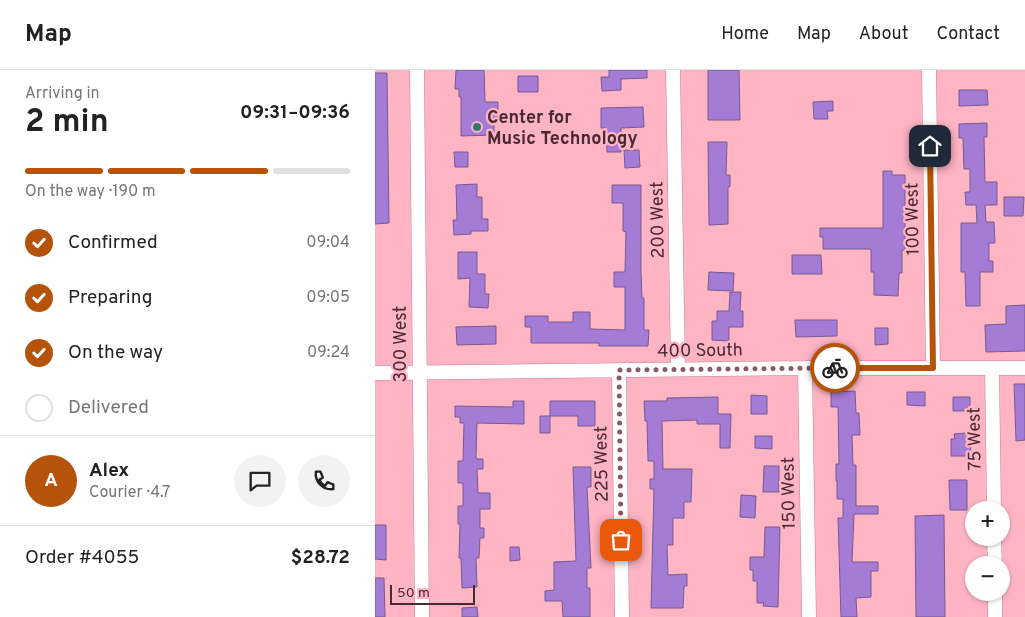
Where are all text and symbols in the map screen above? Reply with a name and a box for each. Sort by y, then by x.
text: Map [25,20,72,50]
text: Home [721,23,769,46]
text: Map [797,23,831,46]
text: About [859,23,908,46]
text: Contact [936,23,1000,46]
text: Arriving in [25,84,100,104]
text: 09:31–09:36 [240,101,350,125]
text: 2 min [25,103,109,143]
place label: Center for Music Technology [487,107,638,151]
marker: Center for Music Technology [471,121,483,133]
pin [909,125,951,167]
icon: home [916,132,944,160]
street label: 200 West [646,181,671,259]
text: On the way · 190 m [25,182,155,202]
street label: 100 West [901,182,926,256]
icon: check [25,229,53,257]
text: Confirmed [68,231,158,255]
text: 09:04 [306,233,350,253]
icon: check [25,284,53,312]
text: Preparing [68,286,152,310]
text: 09:05 [306,288,350,308]
street label: 300 West [390,306,413,382]
icon: check [25,339,53,367]
street label: 400 South [657,339,743,364]
text: On the way [68,341,163,365]
text: 09:24 [307,343,350,363]
courier [810,343,860,393]
icon: bike [821,354,849,382]
text: Delivered [68,396,149,420]
street label: 75 West [963,407,988,471]
street label: 225 West [590,426,615,502]
button: chat [234,455,286,507]
button: phone [298,455,350,507]
street label: 150 West [777,456,802,529]
text: Alex [89,459,129,483]
text: A [44,469,58,493]
text: Courier · 4.7 [89,483,170,503]
map controls [965,501,1010,601]
button: + [965,501,1010,546]
pin [600,519,642,561]
icon: bag [607,526,635,554]
text: Order #4055 [25,546,139,570]
text: $28.72 [291,546,350,570]
button: − [965,556,1010,601]
scale bar [390,582,475,605]
text: 50 m [397,585,430,602]

